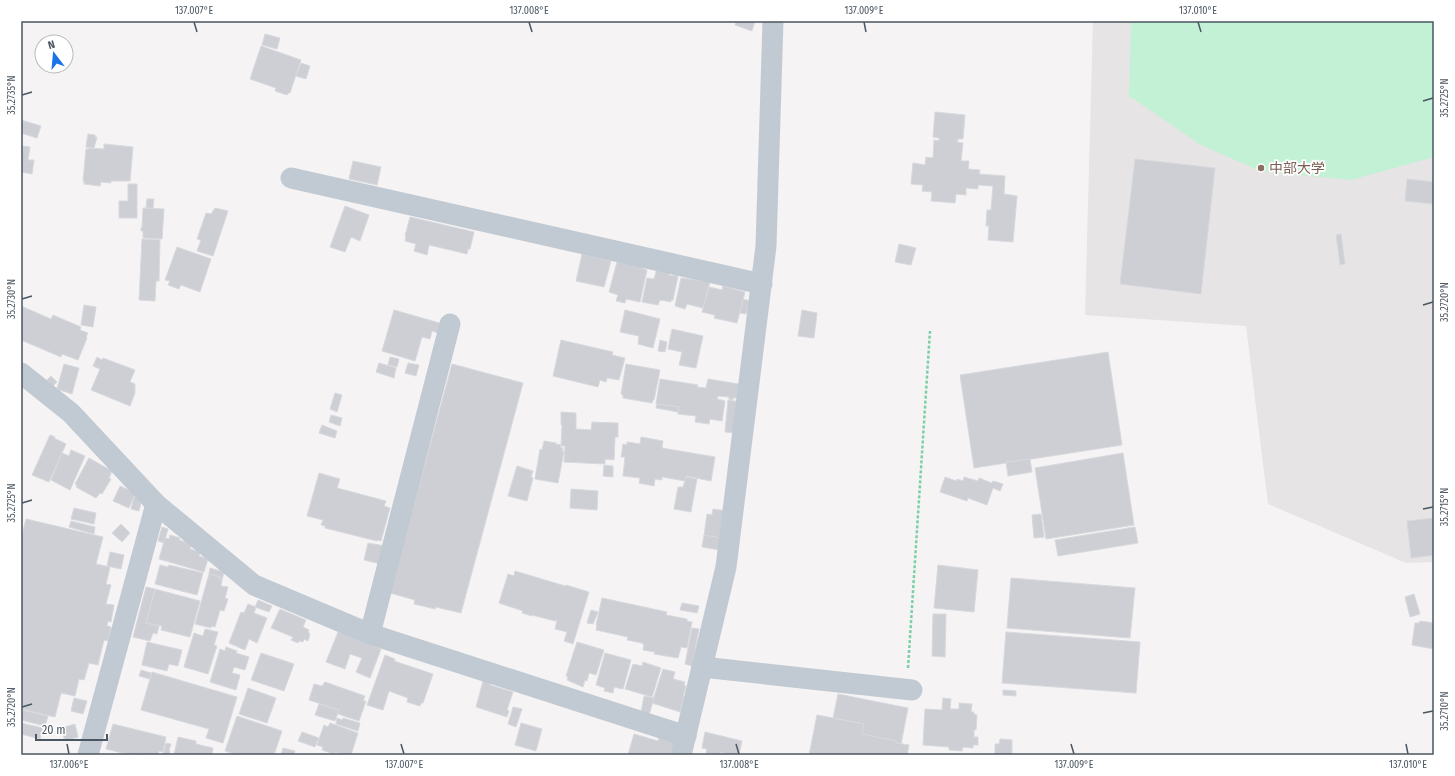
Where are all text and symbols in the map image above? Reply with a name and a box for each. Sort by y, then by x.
text: 137.007°E [175,5,213,17]
text: 137.008°E [509,5,549,17]
text: 137.009°E [845,5,884,17]
text: 137.010°E [1179,5,1217,17]
north arrow [34,34,74,74]
text: N [46,38,56,52]
text: 35.2735°N [6,75,18,115]
text: 35.2725°N [1439,78,1451,118]
place label: 中部大学 [1269,160,1325,177]
marker: 中部大学 [1256,163,1266,173]
text: 35.2730°N [6,279,18,319]
text: 35.2720°N [1439,282,1451,322]
text: 35.2725°N [6,483,18,523]
text: 35.2715°N [1439,488,1451,526]
text: 35.2720°N [6,687,18,727]
text: 35.2710°N [1439,691,1451,731]
scale bar [36,716,107,742]
text: 20 m [42,723,66,737]
text: 137.006°E [49,759,89,771]
text: 137.007°E [385,759,423,771]
text: 137.008°E [719,759,759,771]
text: 137.009°E [1055,759,1094,771]
text: 137.010°E [1389,759,1427,771]

